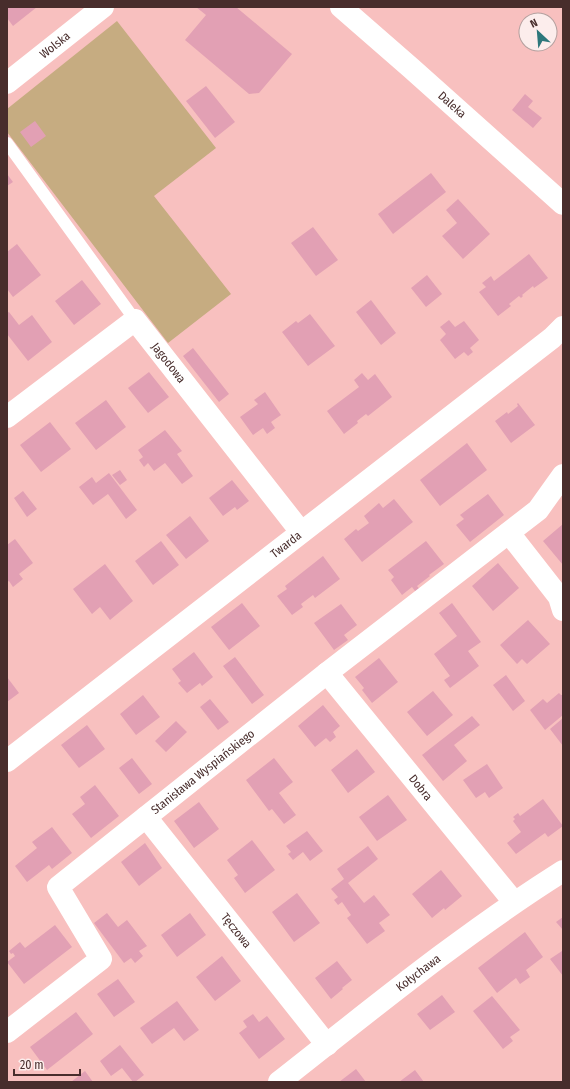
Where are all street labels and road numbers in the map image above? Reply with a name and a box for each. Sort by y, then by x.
street label: Wolska [37,29,73,61]
street label: Daleka [435,89,469,121]
street label: Jagodowa [148,340,189,386]
street label: Twarda [268,528,304,561]
street label: Stanisława Wyspiańskiego [148,726,257,817]
street label: Dobra [406,772,435,804]
street label: Tęczowa [218,910,254,951]
street label: Kołychawa [393,951,443,994]

